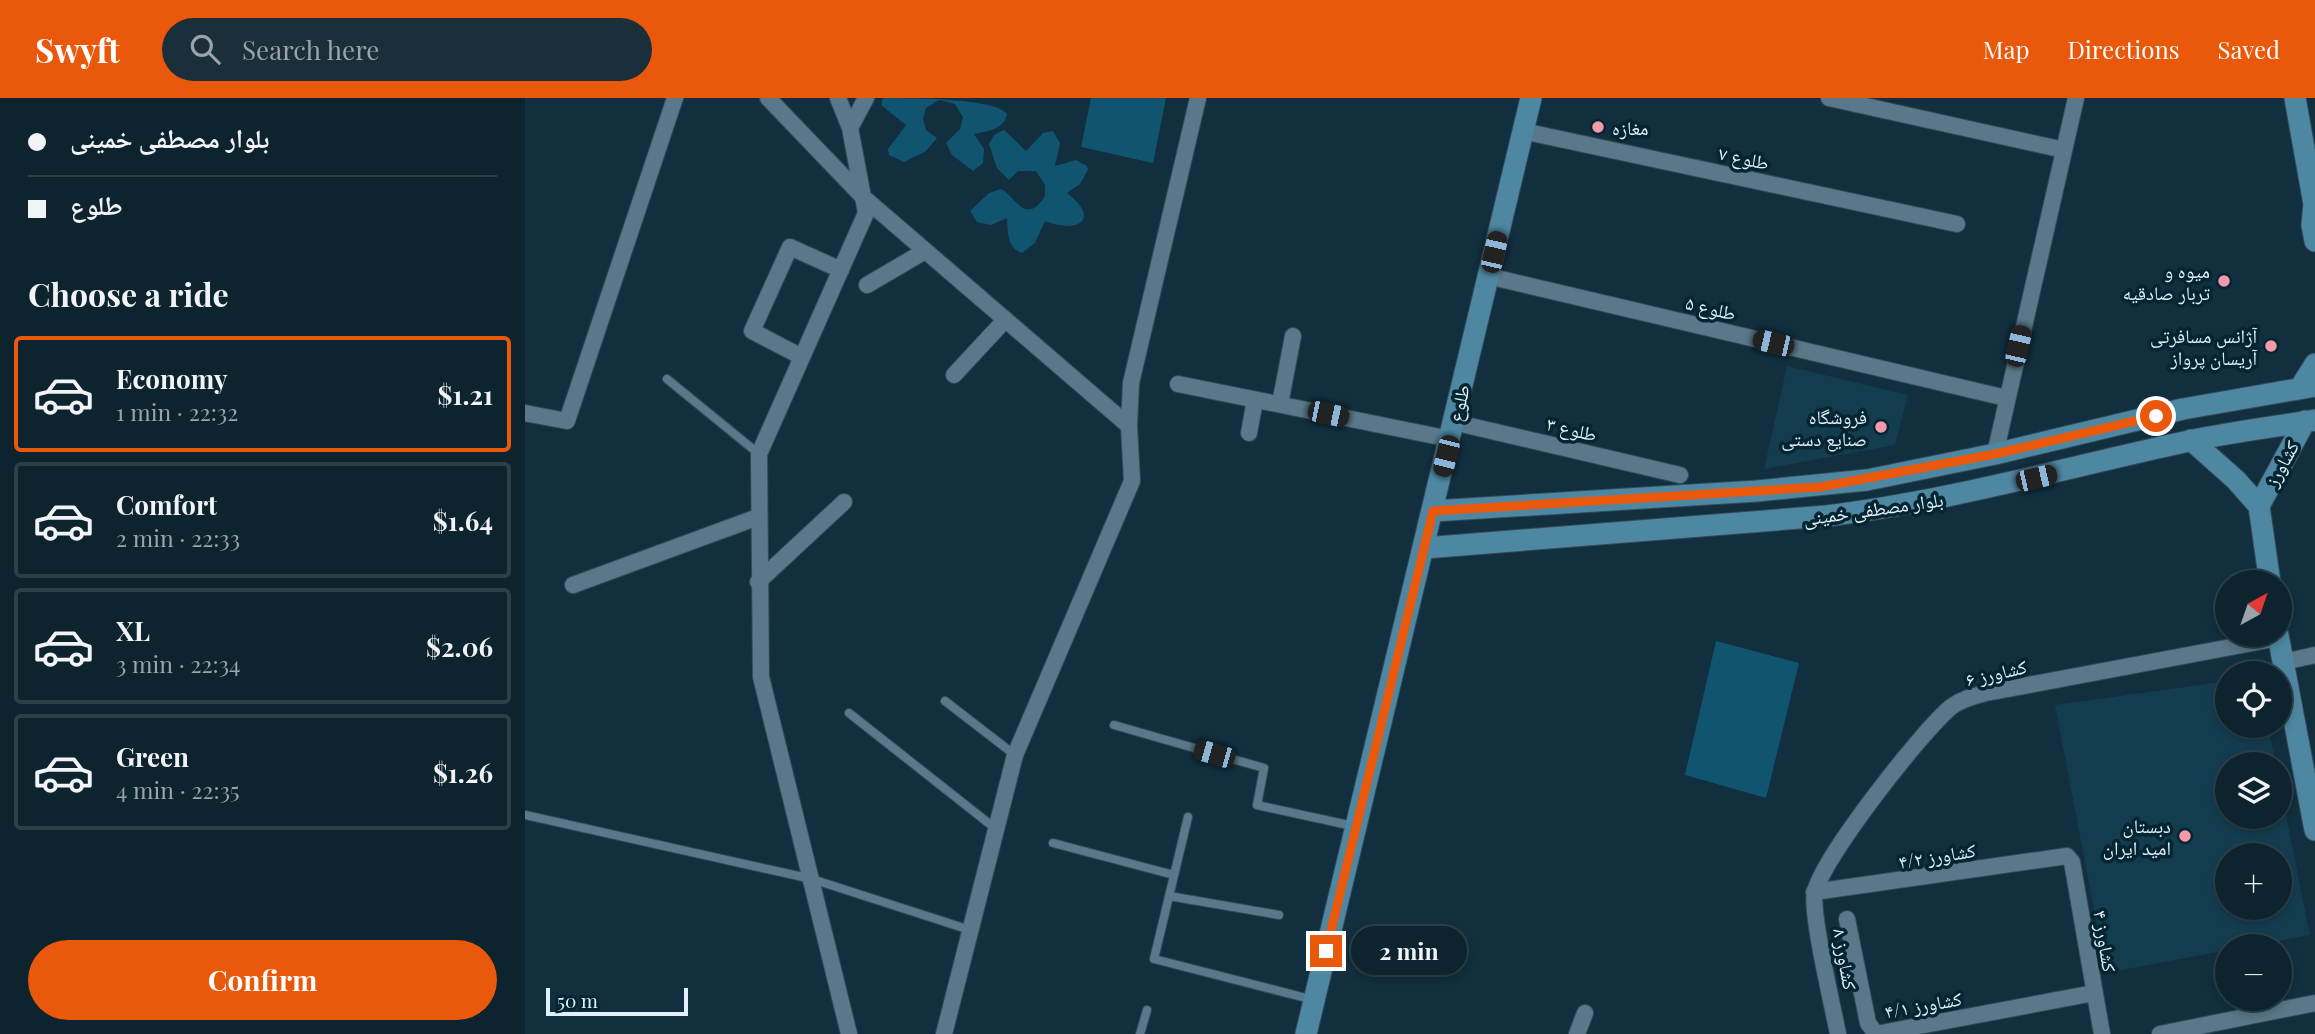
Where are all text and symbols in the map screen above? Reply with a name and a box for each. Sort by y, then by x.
search box [162,18,652,81]
text: Swyft [35,27,120,71]
icon: search [186,30,224,68]
text: Search here [242,32,379,67]
text: Map [1983,33,2029,65]
text: Directions [2067,33,2180,65]
text: Saved [2218,33,2280,65]
place label: مغازه [1612,114,1648,140]
marker: مغازه [1590,119,1606,135]
text: بلوار مصطفی خمینی [70,120,269,155]
street label: طلوع ۷ [1716,139,1772,175]
text: طلوع [70,187,123,222]
car [1480,229,1509,275]
place label: میوه و تربار صادقیه [2123,257,2210,305]
text: Choose a ride [28,272,229,315]
marker: میوه و تربار صادقیه [2216,273,2232,289]
street label: طلوع ۵ [1683,289,1739,325]
place label: آژانس مسافرتی آریسان پرواز [2150,322,2258,370]
car [2004,323,2033,369]
car [1751,328,1796,358]
marker: آژانس مسافرتی آریسان پرواز [2263,338,2279,354]
text: Economy [116,361,227,396]
icon: car [32,363,95,426]
text: $1.21 [438,377,493,412]
street label: طلوع [1441,382,1475,424]
text: 1 min · 22:32 [116,396,238,427]
car [1306,399,1351,429]
route start [2140,400,2172,432]
place label: فروشگاه صنایع دستی [1781,403,1867,452]
street label: طلوع ۳ [1544,410,1600,446]
marker: فروشگاه صنایع دستی [1873,419,1889,435]
car [1431,433,1462,479]
street label: کشاورز [2257,435,2304,492]
car [2014,463,2059,493]
street label: بلوار مصطفی خمینی [1801,485,1945,531]
text: Comfort [116,487,217,522]
icon: car [32,489,95,552]
text: $1.64 [433,503,493,538]
text: 2 min · 22:33 [116,522,240,553]
north arrow [2215,570,2293,648]
map controls [2215,570,2292,1011]
text: XL [116,613,150,648]
icon: car [32,615,95,678]
text: $2.06 [426,629,493,664]
text: 3 min · 22:34 [116,648,240,679]
street label: کشاورز ۶ [1963,652,2029,692]
button: locate [2215,661,2292,738]
car [1191,738,1238,770]
text: Green [116,739,189,774]
icon: car [32,741,95,804]
button: layers [2215,752,2292,829]
text: $1.26 [433,755,493,790]
text: 4 min · 22:35 [116,774,240,805]
place label: دبستان امید ایران [2103,812,2171,860]
marker: دبستان امید ایران [2177,828,2193,844]
street label: کشاورز ۴/۲ [1897,836,1978,874]
button: + [2215,843,2292,920]
street label: کشاورز ۴ [2088,908,2124,974]
callout: 2 min [1351,926,1466,976]
street label: کشاورز ۸ [1828,926,1864,992]
button: − [2215,934,2292,1011]
route end [1310,935,1342,967]
text: 2 min [1379,935,1439,966]
button: Confirm [28,940,497,1020]
street label: کشاورز ۴/۱ [1882,984,1964,1024]
scale bar [546,985,688,1017]
text: 50 m [557,987,598,1013]

